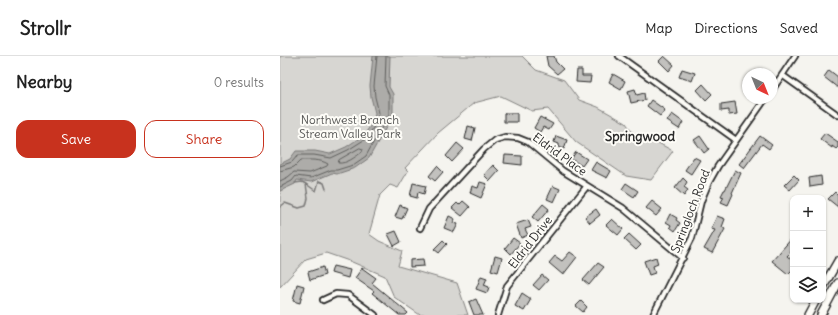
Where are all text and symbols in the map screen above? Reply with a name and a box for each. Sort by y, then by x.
text: Strollr [20,16,71,40]
text: Map [645,19,672,37]
text: Directions [694,19,758,37]
text: Saved [780,19,818,37]
north arrow [742,68,778,104]
text: Nearby [16,71,72,93]
text: 0 results [214,74,264,91]
park label: Northwest Branch Stream Valley Park [299,112,401,141]
button: Save [16,120,136,158]
button: Share [144,120,264,158]
district label: Springwood [605,128,675,145]
street label: Eldrid Place [530,129,590,179]
street label: Springloch Road [667,167,713,255]
map controls [790,195,826,303]
button: + [790,195,826,231]
street label: Eldrid Drive [505,213,555,271]
button: − [790,231,826,267]
button: layers [790,267,826,303]

